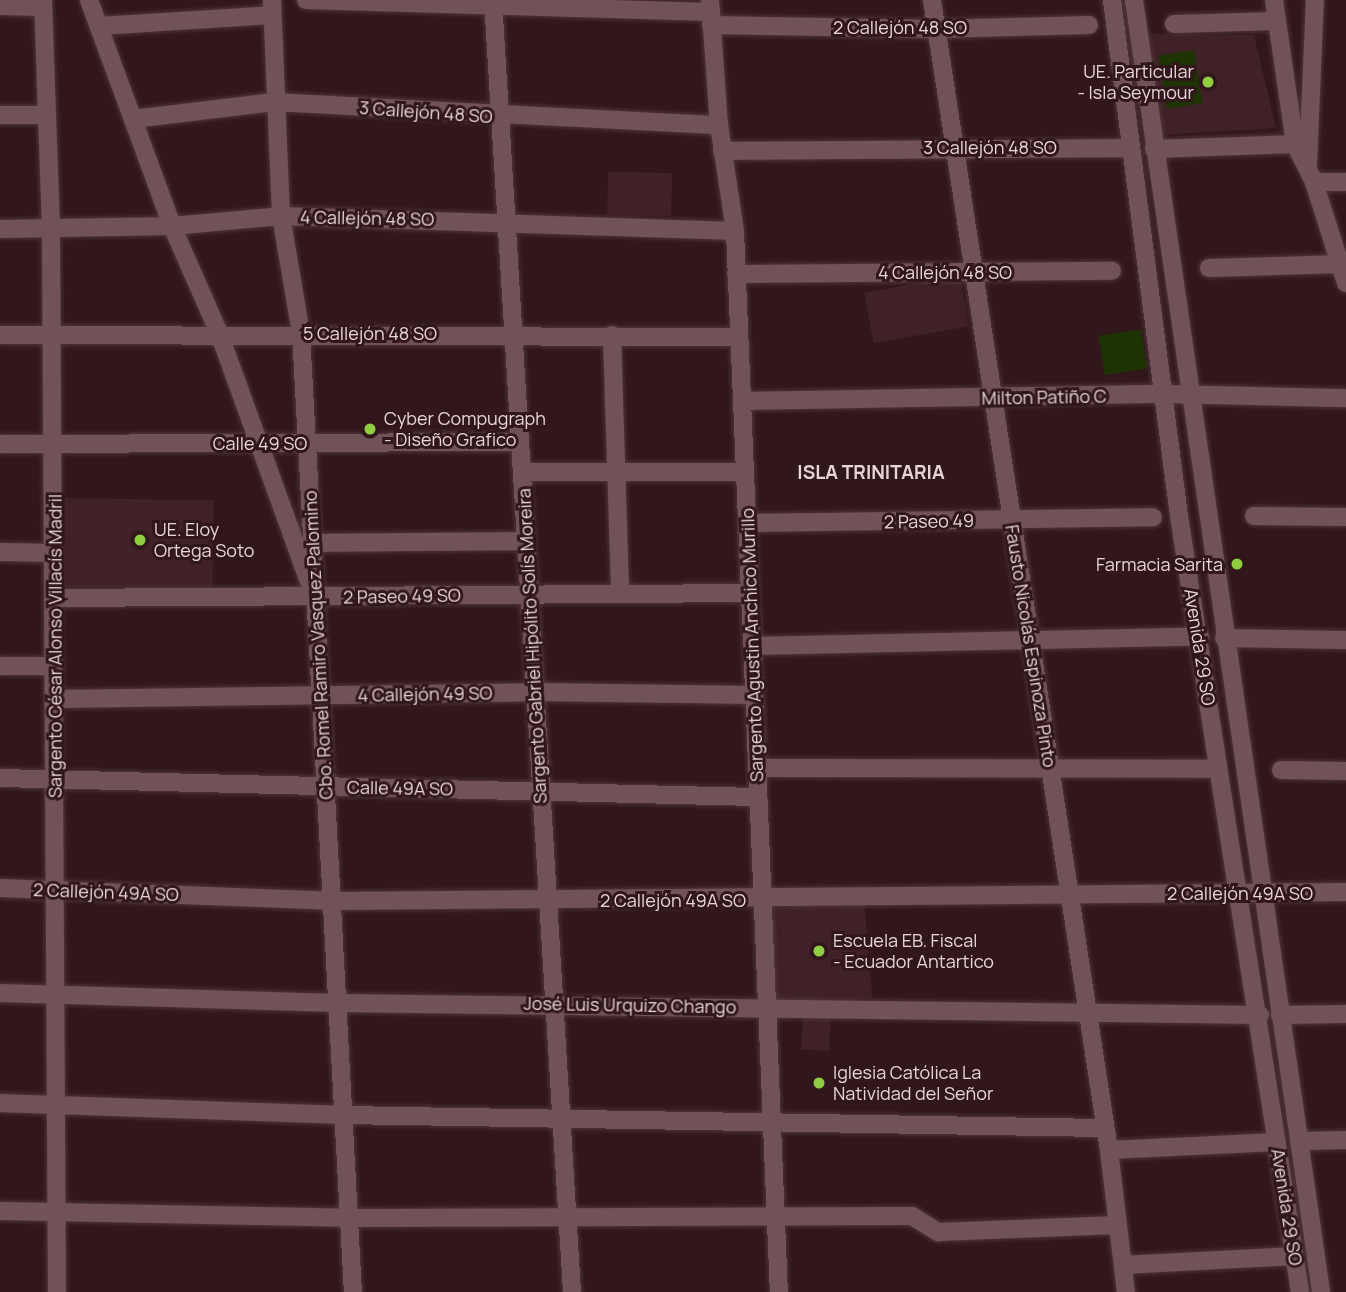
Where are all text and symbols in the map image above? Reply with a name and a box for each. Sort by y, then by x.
street label: 2 Callejón 48 SO [833,16,967,38]
place label: UE. Particular - Isla Seymour [1077,61,1194,104]
marker: UE. Particular - Isla Seymour [1200,74,1216,90]
street label: 3 Callejón 48 SO [359,97,493,127]
street label: 3 Callejón 48 SO [923,136,1057,158]
street label: 4 Callejón 48 SO [300,206,434,230]
street label: 4 Callejón 48 SO [878,261,1012,283]
street label: 5 Callejón 48 SO [303,322,437,344]
street label: Milton Patiño C [981,385,1107,409]
place label: Cyber Compugraph - Diseño Grafico [384,408,546,450]
marker: Cyber Compugraph - Diseño Grafico [362,421,378,437]
street label: Calle 49 SO [213,432,307,454]
district label: ISLA TRINITARIA [797,462,945,484]
street label: Sargento Gabriel Hipólito Solís Moreira [513,488,551,804]
street label: Cbo. Romel Ramiro Vasquez Palomino [299,490,337,800]
street label: Sargento César Alonso Villacís Madril [44,494,66,798]
street label: Sargento Agustin Anchico Murillo [736,508,768,782]
street label: 2 Paseo 49 [884,509,974,533]
place label: UE. Eloy Ortega Soto [154,519,254,562]
street label: Fausto Nicolás Espinoza Pinto [1001,523,1061,769]
marker: UE. Eloy Ortega Soto [132,532,148,548]
place label: Farmacia Sarita [1096,553,1223,575]
marker: Farmacia Sarita [1229,556,1245,572]
street label: 2 Paseo 49 SO [343,584,461,608]
street label: Avenida 29 SO [1180,587,1220,707]
street label: 4 Callejón 49 SO [357,682,493,706]
street label: Calle 49A SO [347,776,453,800]
street label: 2 Callejón 49A SO [33,879,179,905]
street label: 2 Callejón 49A SO [1167,882,1313,904]
street label: 2 Callejón 49A SO [600,889,746,911]
place label: Escuela EB. Fiscal - Ecuador Antartico [833,930,994,972]
marker: Escuela EB. Fiscal - Ecuador Antartico [811,943,827,959]
street label: José Luis Urquizo Chango [523,992,737,1018]
place label: Iglesia Católica La Natividad del Señor [833,1062,993,1104]
marker: Iglesia Católica La Natividad del Señor [811,1075,827,1091]
street label: Avenida 29 SO [1267,1147,1307,1267]

